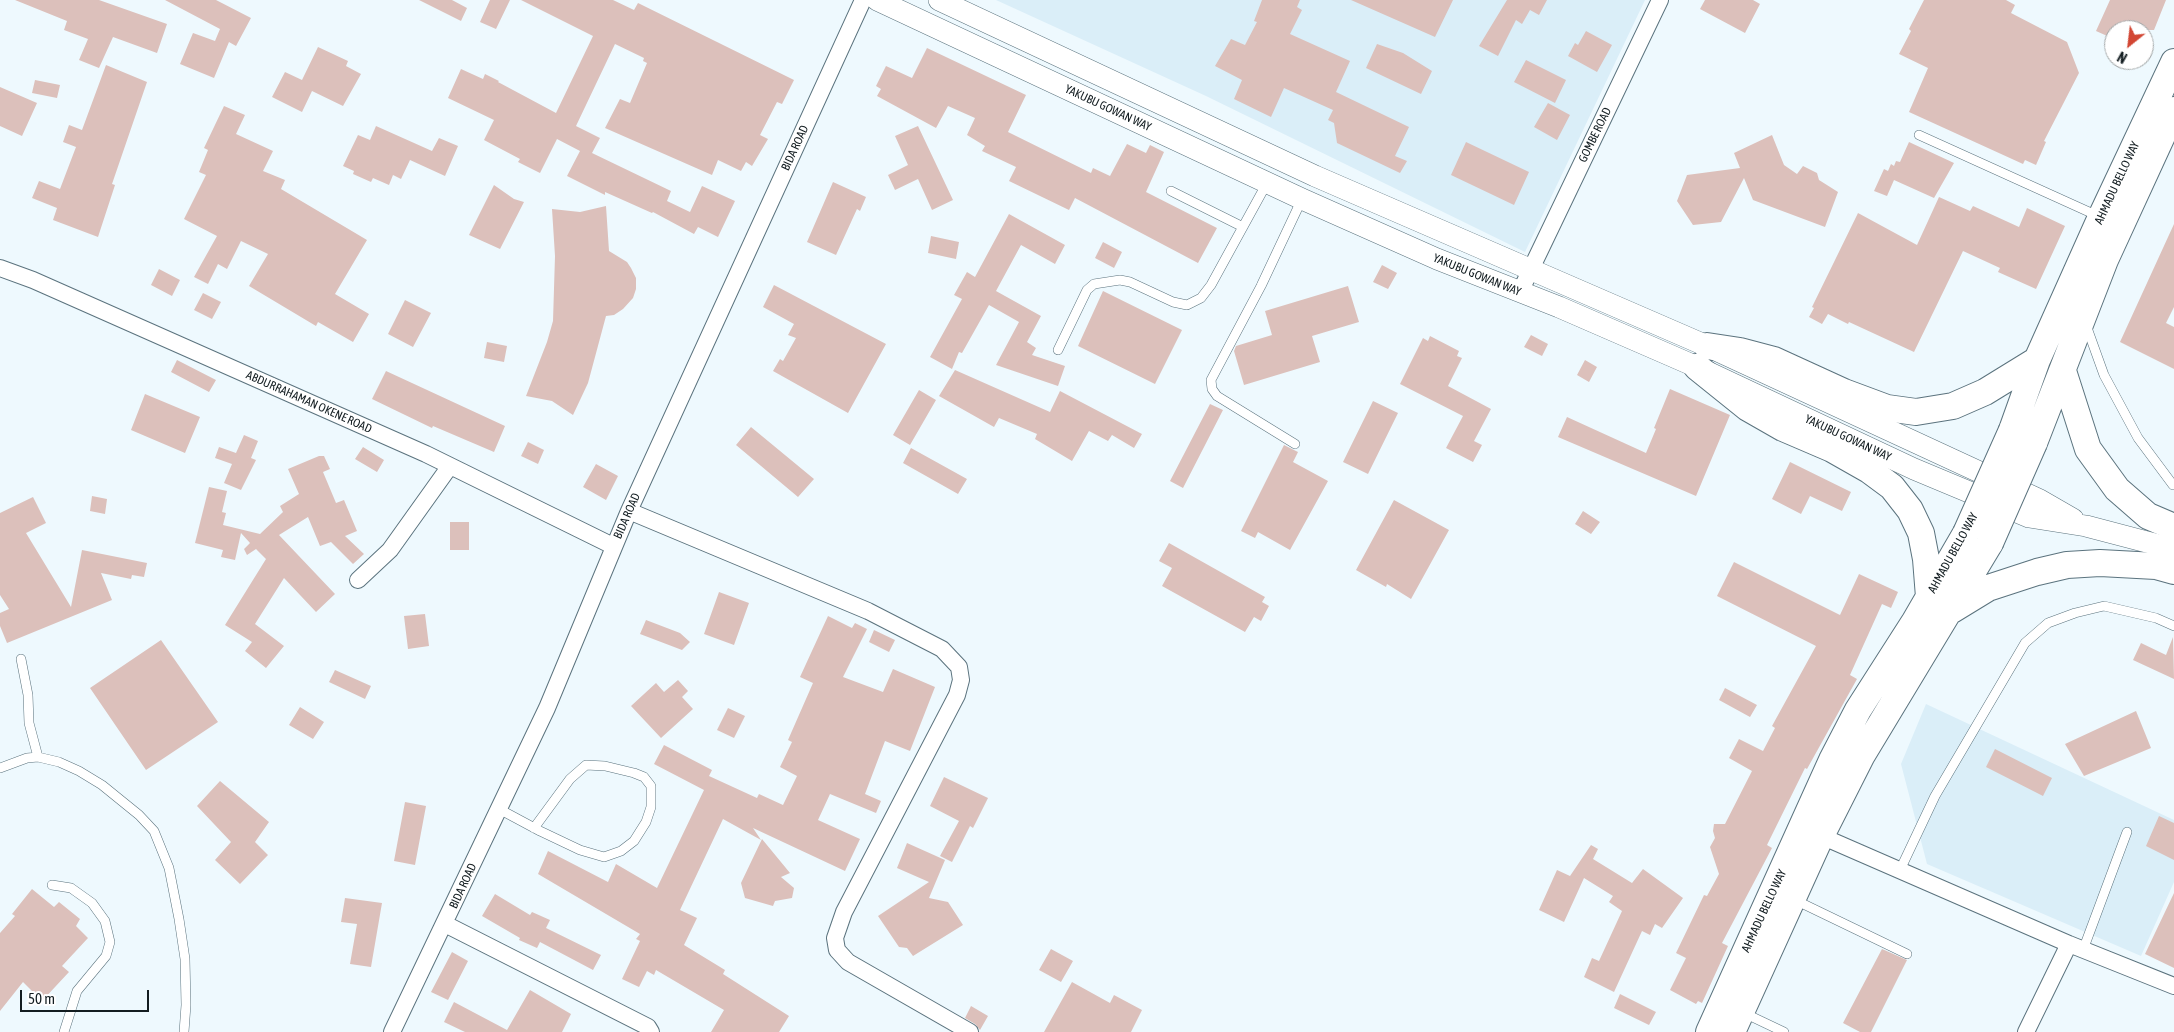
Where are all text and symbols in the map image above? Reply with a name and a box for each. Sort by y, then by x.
north arrow [2104,20,2154,70]
text: N [2115,48,2130,66]
street label: YAKUBU GOWAN WAY [1063,82,1153,134]
street label: GOMBE ROAD [1576,105,1614,165]
street label: BIDA ROAD [778,123,812,173]
street label: AHMADU BELLO WAY [2091,139,2143,227]
street label: YAKUBU GOWAN WAY [1431,251,1523,299]
street label: ABDURRAHAMAN OKENE ROAD [244,368,374,436]
street label: YAKUBU GOWAN WAY [1803,412,1893,464]
street label: BIDA ROAD [611,491,643,541]
street label: AHMADU BELLO WAY [1925,510,1981,596]
street label: BIDA ROAD [446,861,480,911]
street label: AHMADU BELLO WAY [1738,867,1790,955]
scale bar [22,980,151,1012]
text: 50 m [28,990,55,1007]

